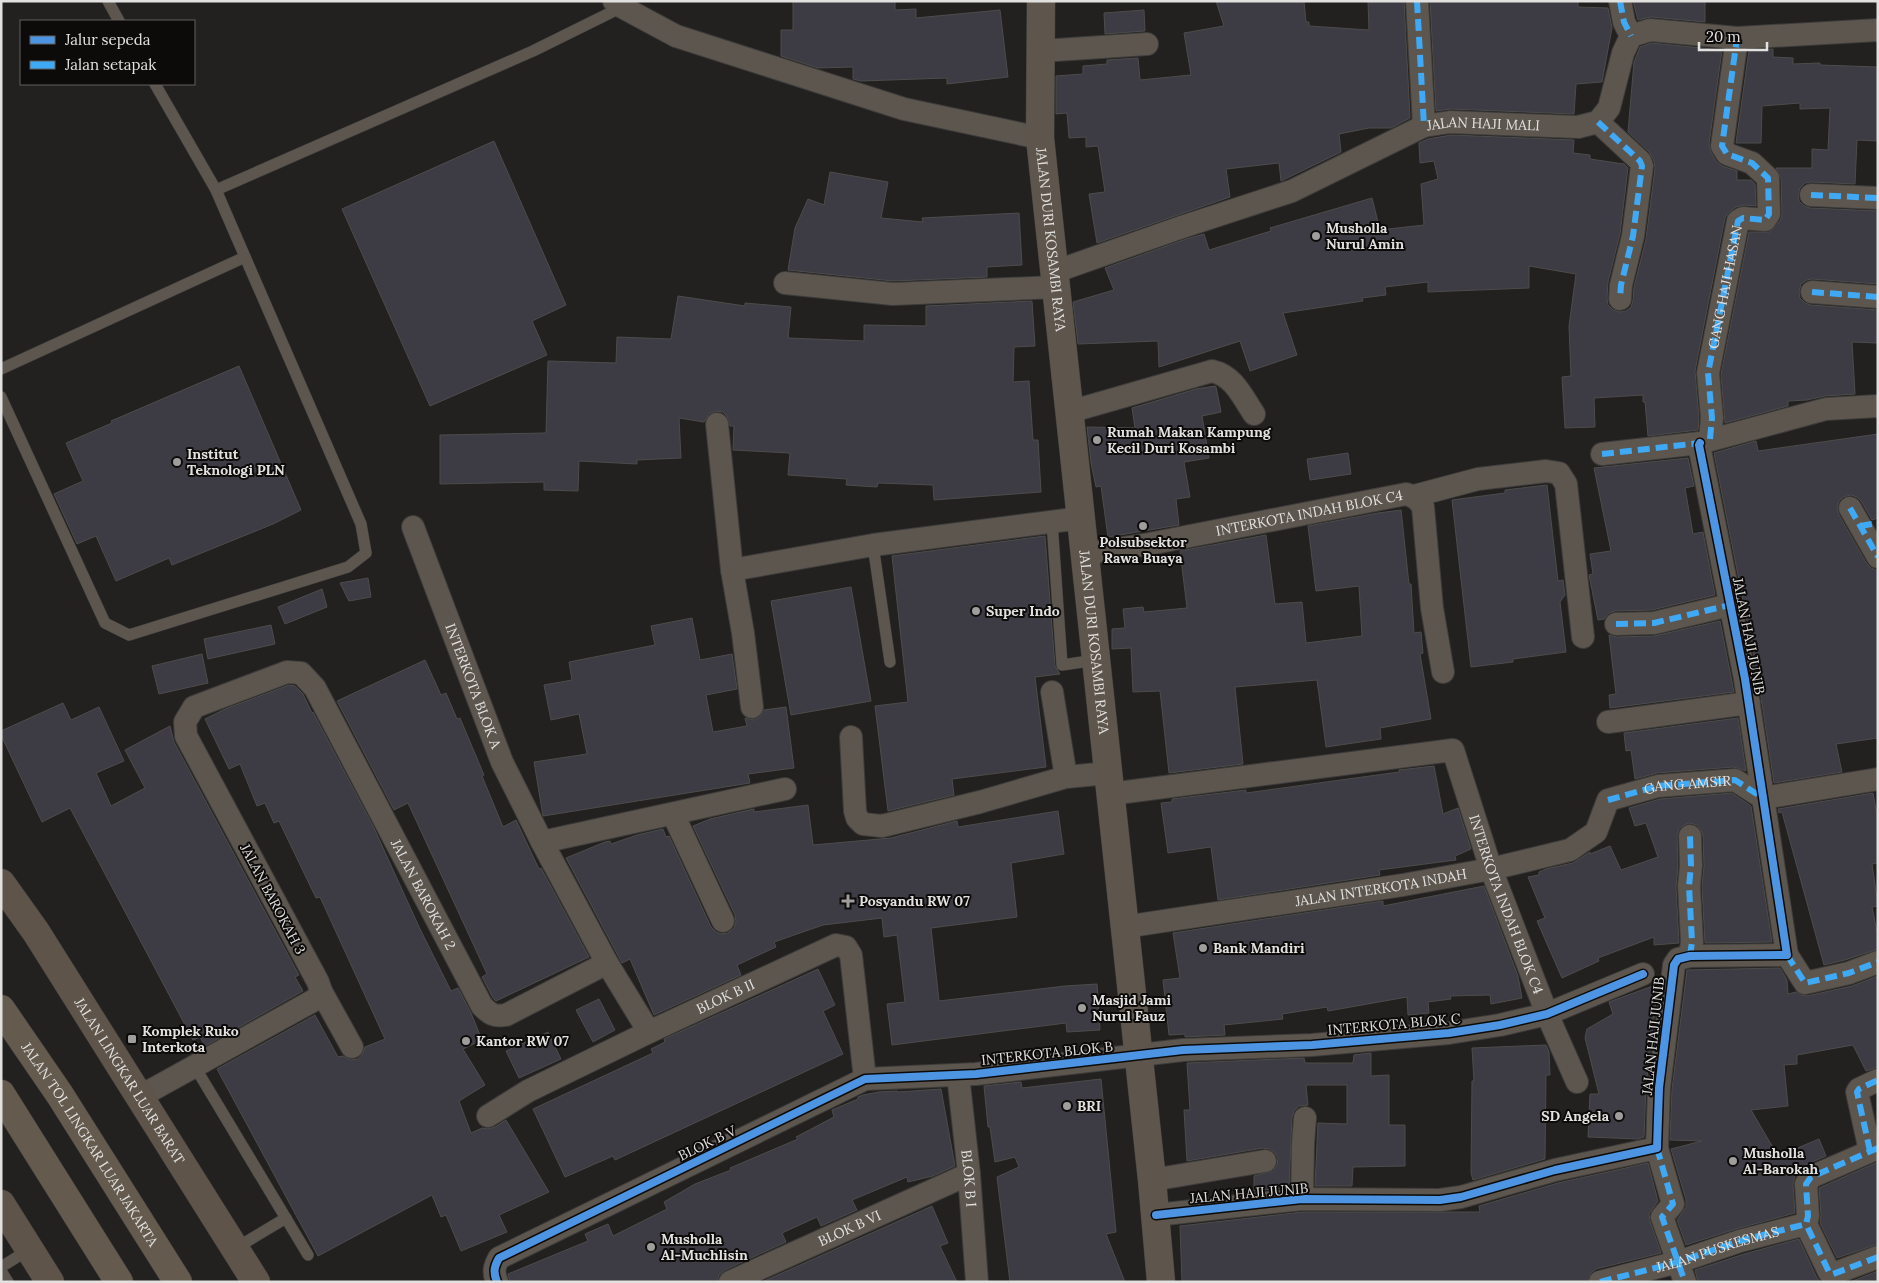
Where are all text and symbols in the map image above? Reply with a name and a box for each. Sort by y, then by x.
legend [20,20,195,85]
scale bar [1699,20,1766,52]
text: 20 m [1706,27,1741,46]
text: Jalur sepeda [64,30,151,49]
text: Jalan setapak [64,55,156,74]
street label: JALAN HAJI MALI [1424,113,1540,135]
street label: JALAN DURI KOSAMBI RAYA [1032,145,1070,333]
place label: Musholla Nurul Amin [1326,219,1404,253]
street label: GANG HAJI HASAN [1704,223,1746,350]
marker: Musholla Nurul Amin [1310,230,1322,242]
place label: Rumah Makan Kampung Kecil Duri Kosambi [1107,423,1272,457]
marker: Rumah Makan Kampung Kecil Duri Kosambi [1091,434,1103,446]
place label: Institut Teknologi PLN [187,445,285,479]
marker: Institut Teknologi PLN [171,456,183,468]
street label: INTERKOTA INDAH BLOK C4 [1214,486,1405,540]
marker: Polsubsektor Rawa Buaya [1137,520,1149,532]
place label: Polsubsektor Rawa Buaya [1099,533,1187,567]
street label: JALAN DURI KOSAMBI RAYA [1075,548,1113,735]
street label: JALAN HAJI JUNIB [1729,575,1769,696]
place label: Super Indo [986,602,1060,620]
marker: Super Indo [970,605,982,617]
street label: INTERKOTA BLOK A [441,621,505,751]
street label: GANG AMSIR [1642,771,1732,799]
street label: INTERKOTA INDAH BLOK C4 [1465,812,1548,997]
street label: JALAN BAROKAH 2 [387,835,460,953]
street label: JALAN BAROKAH 3 [236,840,310,958]
street label: JALAN INTERKOTA INDAH [1293,865,1468,910]
place label: Posyandu RW 07 [859,892,970,910]
marker: Posyandu RW 07 [841,894,855,908]
place label: Bank Mandiri [1213,939,1305,957]
marker: Bank Mandiri [1197,942,1209,954]
street label: BLOK B II [693,975,757,1018]
street label: JALAN HAJI JUNIB [1638,976,1668,1097]
place label: Masjid Jami Nurul Fauz [1092,991,1172,1025]
street label: JALAN LINGKAR LUAR BARAT [70,993,189,1167]
marker: Masjid Jami Nurul Fauz [1076,1002,1088,1014]
street label: INTERKOTA BLOK C [1327,1009,1461,1039]
place label: Komplek Ruko Interkota [142,1022,239,1056]
place label: Kantor RW 07 [476,1032,569,1050]
marker: Komplek Ruko Interkota [126,1033,138,1045]
marker: Kantor RW 07 [460,1035,472,1047]
street label: INTERKOTA BLOK B [980,1037,1114,1069]
street label: JALAN TOL LINGKAR LUAR JAKARTA [17,1038,162,1250]
place label: BRI [1077,1097,1101,1115]
marker: BRI [1061,1100,1073,1112]
place label: SD Angela [1541,1107,1610,1125]
marker: SD Angela [1613,1110,1625,1122]
street label: BLOK B V [675,1121,740,1165]
place label: Musholla Al-Barokah [1743,1144,1819,1178]
street label: BLOK B I [957,1149,980,1208]
marker: Musholla Al-Barokah [1727,1155,1739,1167]
street label: JALAN HAJI JUNIB [1188,1179,1309,1207]
street label: BLOK B VI [815,1206,884,1250]
street label: JALAN PUSKESMAS [1653,1222,1781,1277]
place label: Musholla Al-Muchlisin [661,1230,748,1264]
marker: Musholla Al-Muchlisin [645,1241,657,1253]

